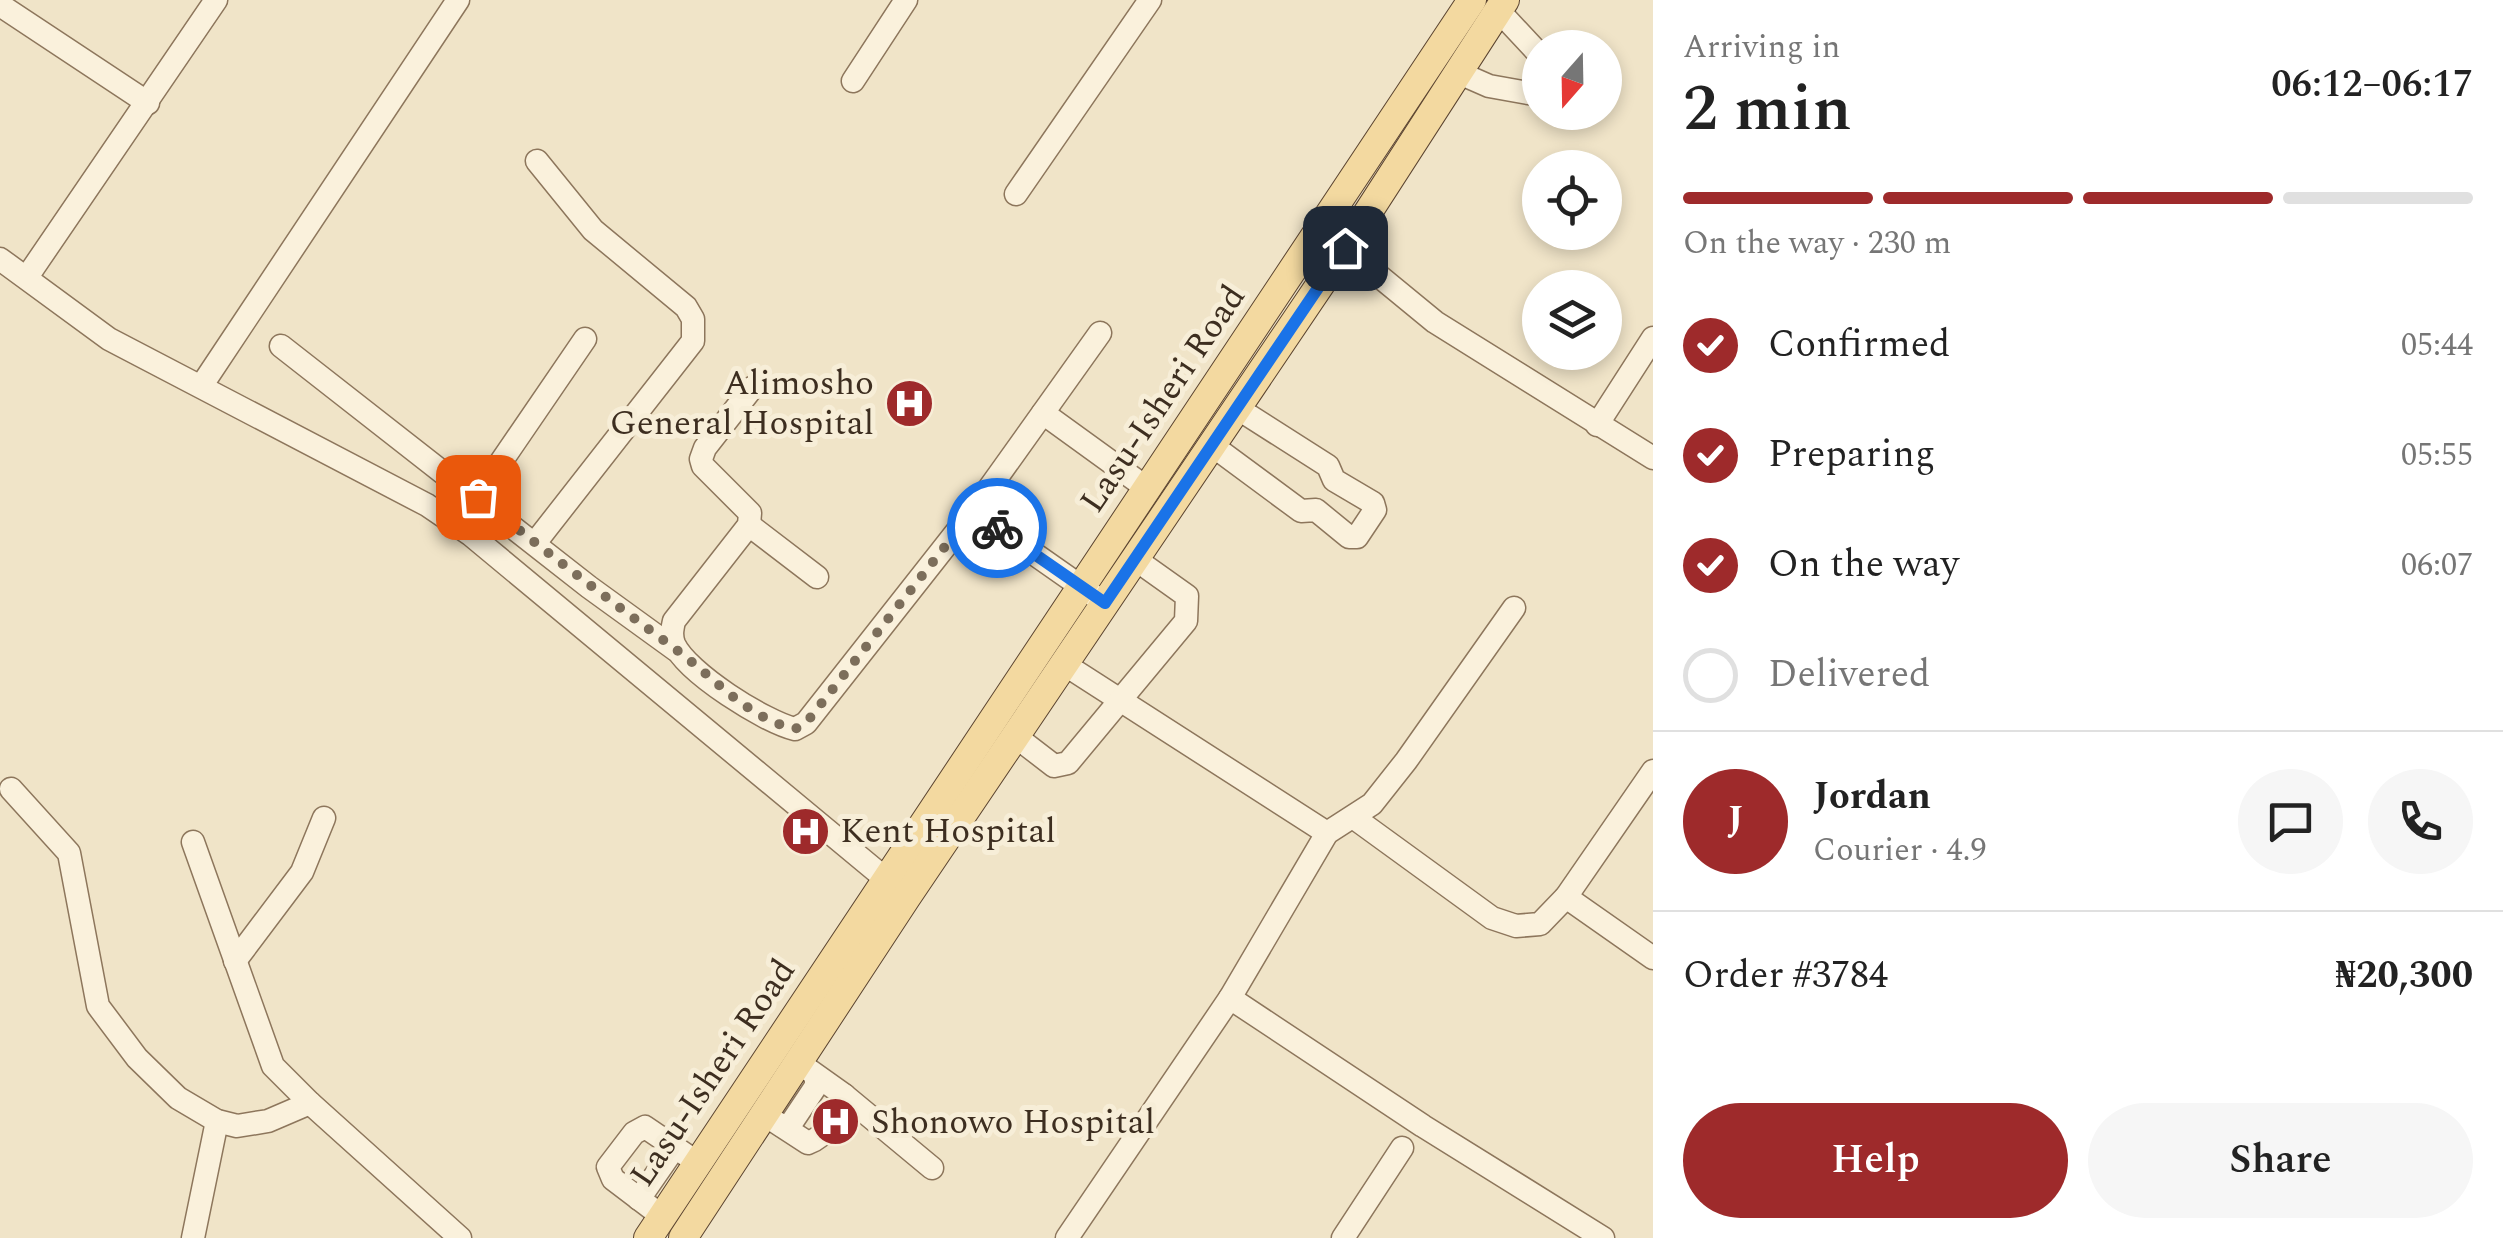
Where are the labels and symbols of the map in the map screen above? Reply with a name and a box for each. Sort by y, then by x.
north arrow [1522,30,1622,130]
pin [1303,206,1388,291]
street label: Lasu-Isheri Road [1067,274,1259,524]
place label: Alimosho General Hospital [610,357,874,450]
hospital icon: Alimosho General Hospital [883,377,935,429]
pin [436,455,521,540]
courier [947,478,1047,578]
hospital icon: Kent Hospital [779,805,831,857]
place label: Kent Hospital [840,805,1056,858]
street label: Lasu-Isheri Road [617,948,809,1198]
hospital icon: Shonowo Hospital [810,1096,862,1148]
place label: Shonowo Hospital [871,1096,1155,1149]

